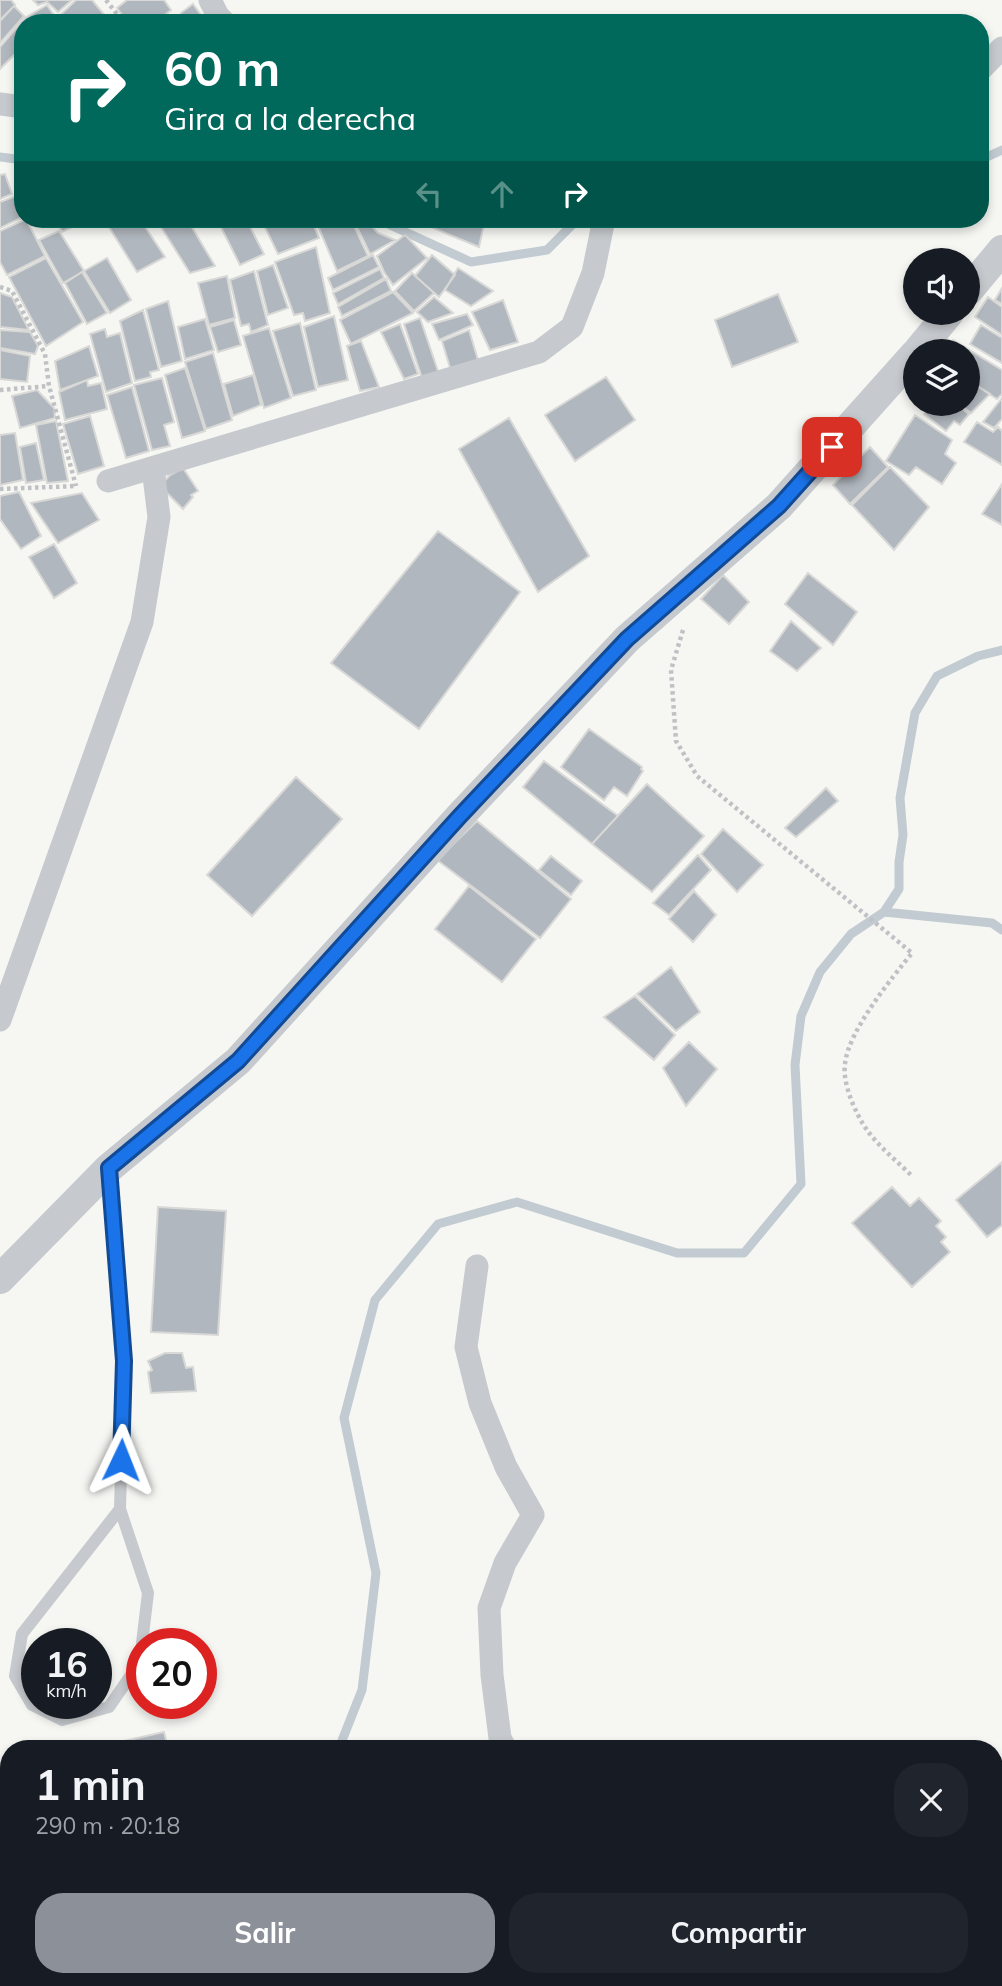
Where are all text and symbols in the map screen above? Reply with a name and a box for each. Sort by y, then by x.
text: 60 m [164,37,280,98]
icon: right [49,42,140,133]
text: Gira a la derecha [164,98,416,138]
icon: left [410,175,448,213]
icon: ahead [483,175,521,213]
icon: right [556,175,594,213]
map controls [903,248,980,416]
button: sound [903,248,980,325]
button: layers [903,339,980,416]
pin [802,417,862,477]
icon: arrive [813,428,851,466]
position arrow [84,1423,158,1497]
speed limit sign: 20 [126,1628,217,1719]
text: 16 [45,1642,88,1686]
text: km/h [46,1679,87,1702]
text: 1 min [35,1758,146,1811]
button: close [894,1763,968,1837]
text: 290 m · 20:18 [35,1811,180,1840]
button: Salir [35,1893,495,1973]
button: Compartir [509,1893,968,1973]

